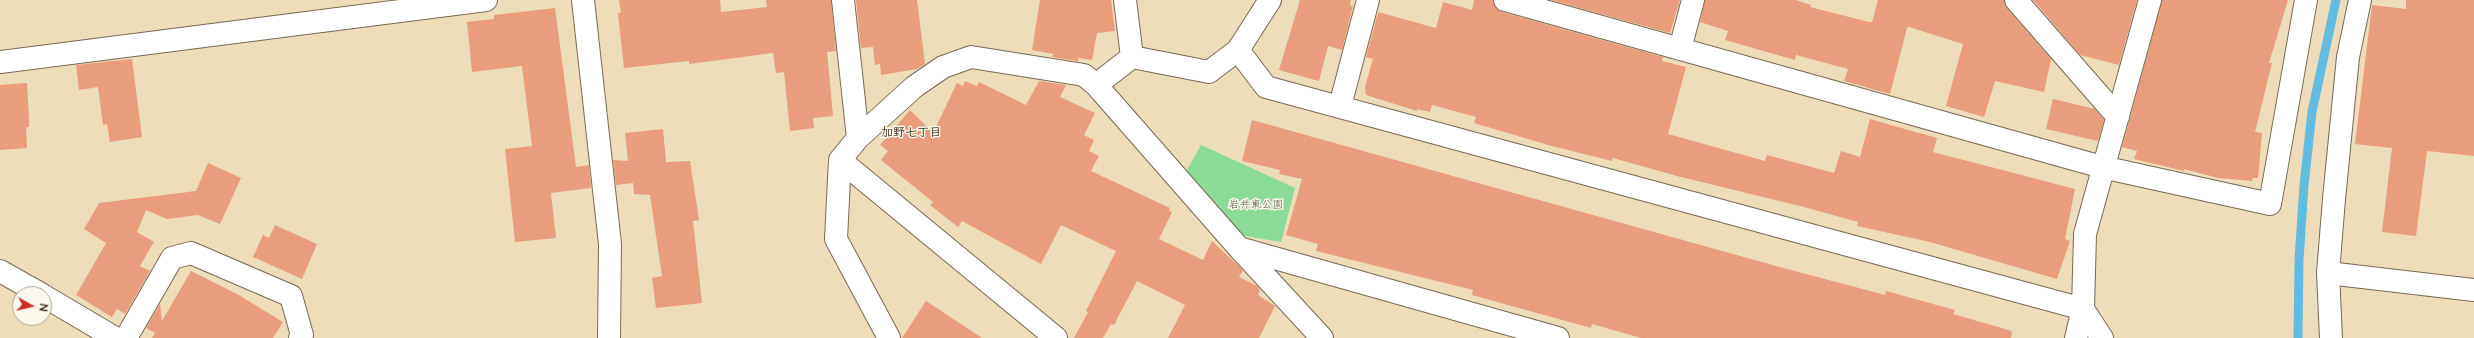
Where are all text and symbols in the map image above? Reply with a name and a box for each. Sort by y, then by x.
district label: 加野七丁目 [881,126,941,140]
park label: 岩井東公園 [1229,199,1283,213]
north arrow [12,286,52,326]
text: N [35,303,51,312]

